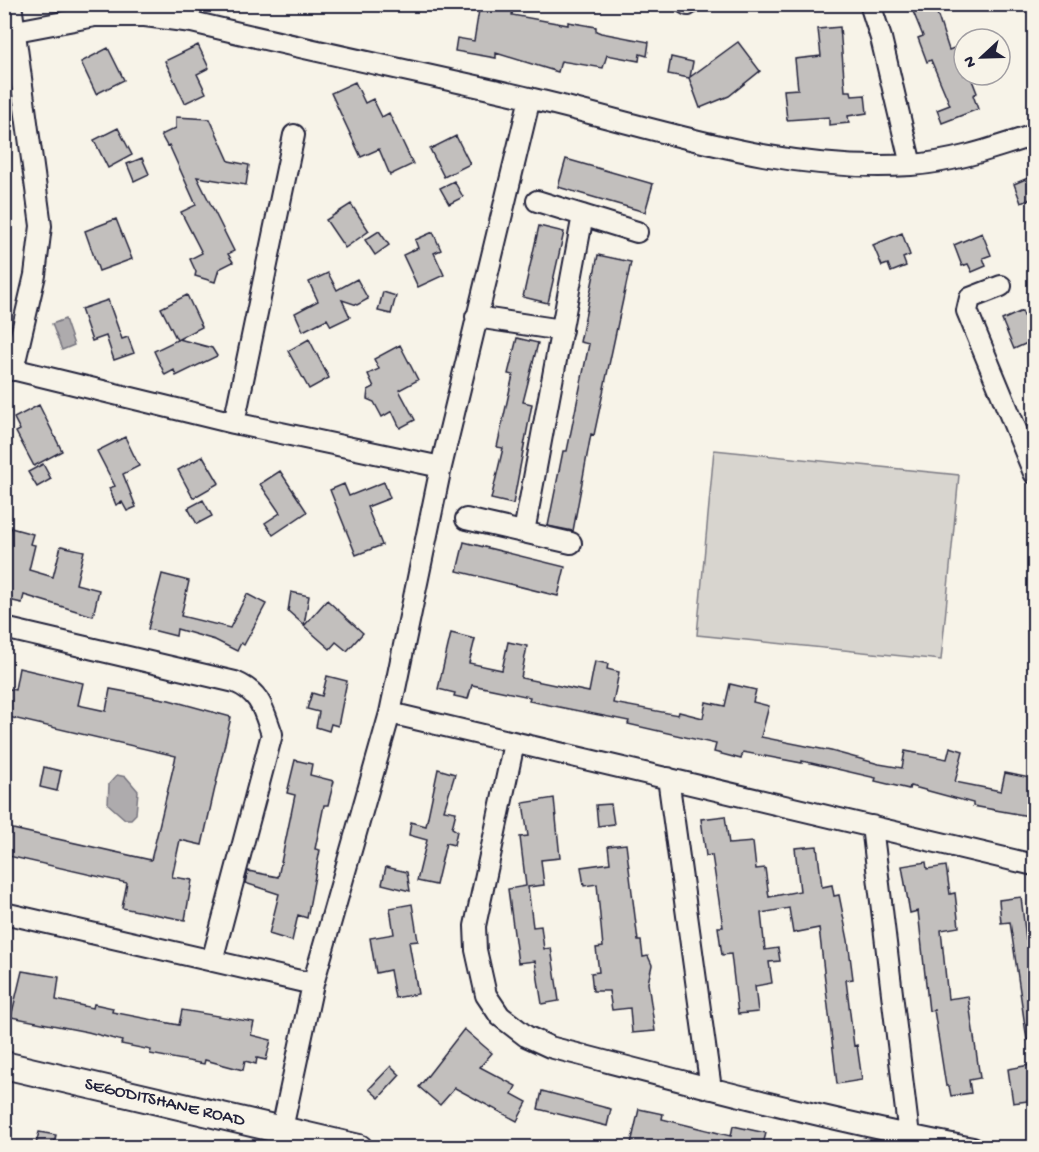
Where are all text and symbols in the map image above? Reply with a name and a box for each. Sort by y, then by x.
north arrow [952,27,1012,87]
text: N [960,52,982,70]
street label: SEGODITSHANE ROAD [82,1074,247,1132]

